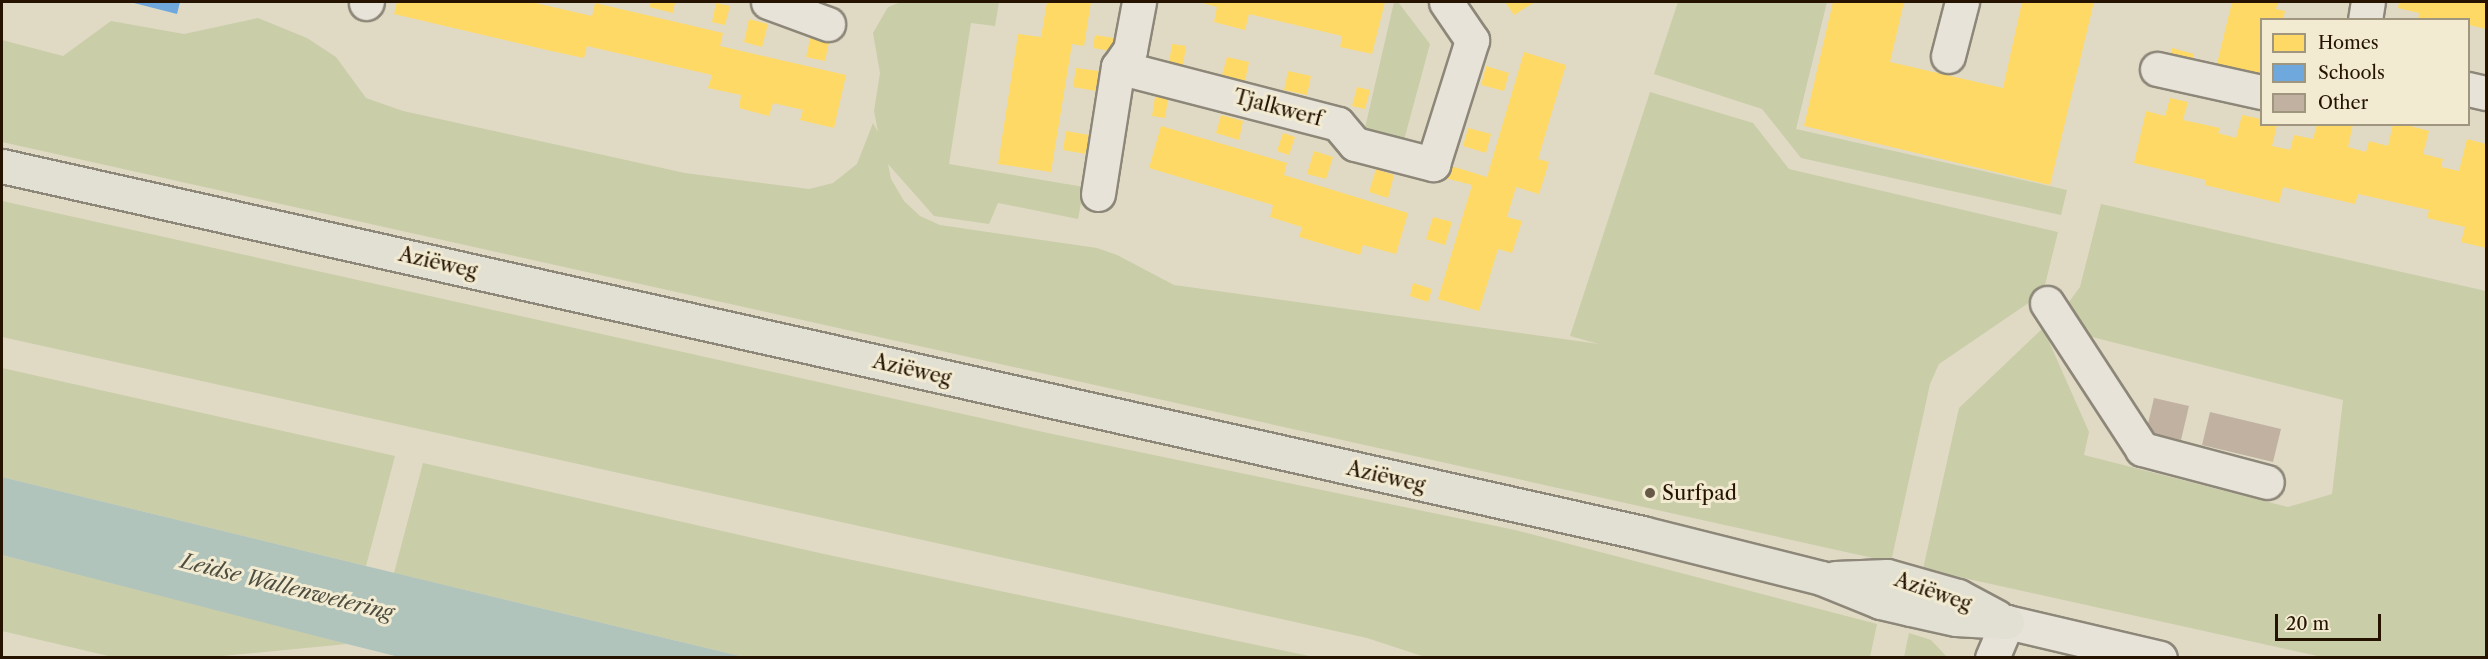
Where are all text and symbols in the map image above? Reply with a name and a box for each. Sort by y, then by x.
legend [2260,18,2470,126]
text: Homes [2318,32,2379,54]
text: Schools [2318,62,2385,84]
street label: Tjalkwerf [1231,85,1325,131]
text: Other [2318,92,2368,114]
street label: Aziëweg [396,242,480,284]
street label: Aziëweg [870,349,954,391]
street label: Aziëweg [1344,456,1428,498]
place label: Surfpad [1662,481,1737,505]
marker: Surfpad [1643,486,1657,500]
water label: Leidse Wallenwetering [178,548,396,626]
street label: Aziëweg [1891,568,1975,616]
scale bar [2278,602,2384,640]
text: 20 m [2286,613,2329,635]

